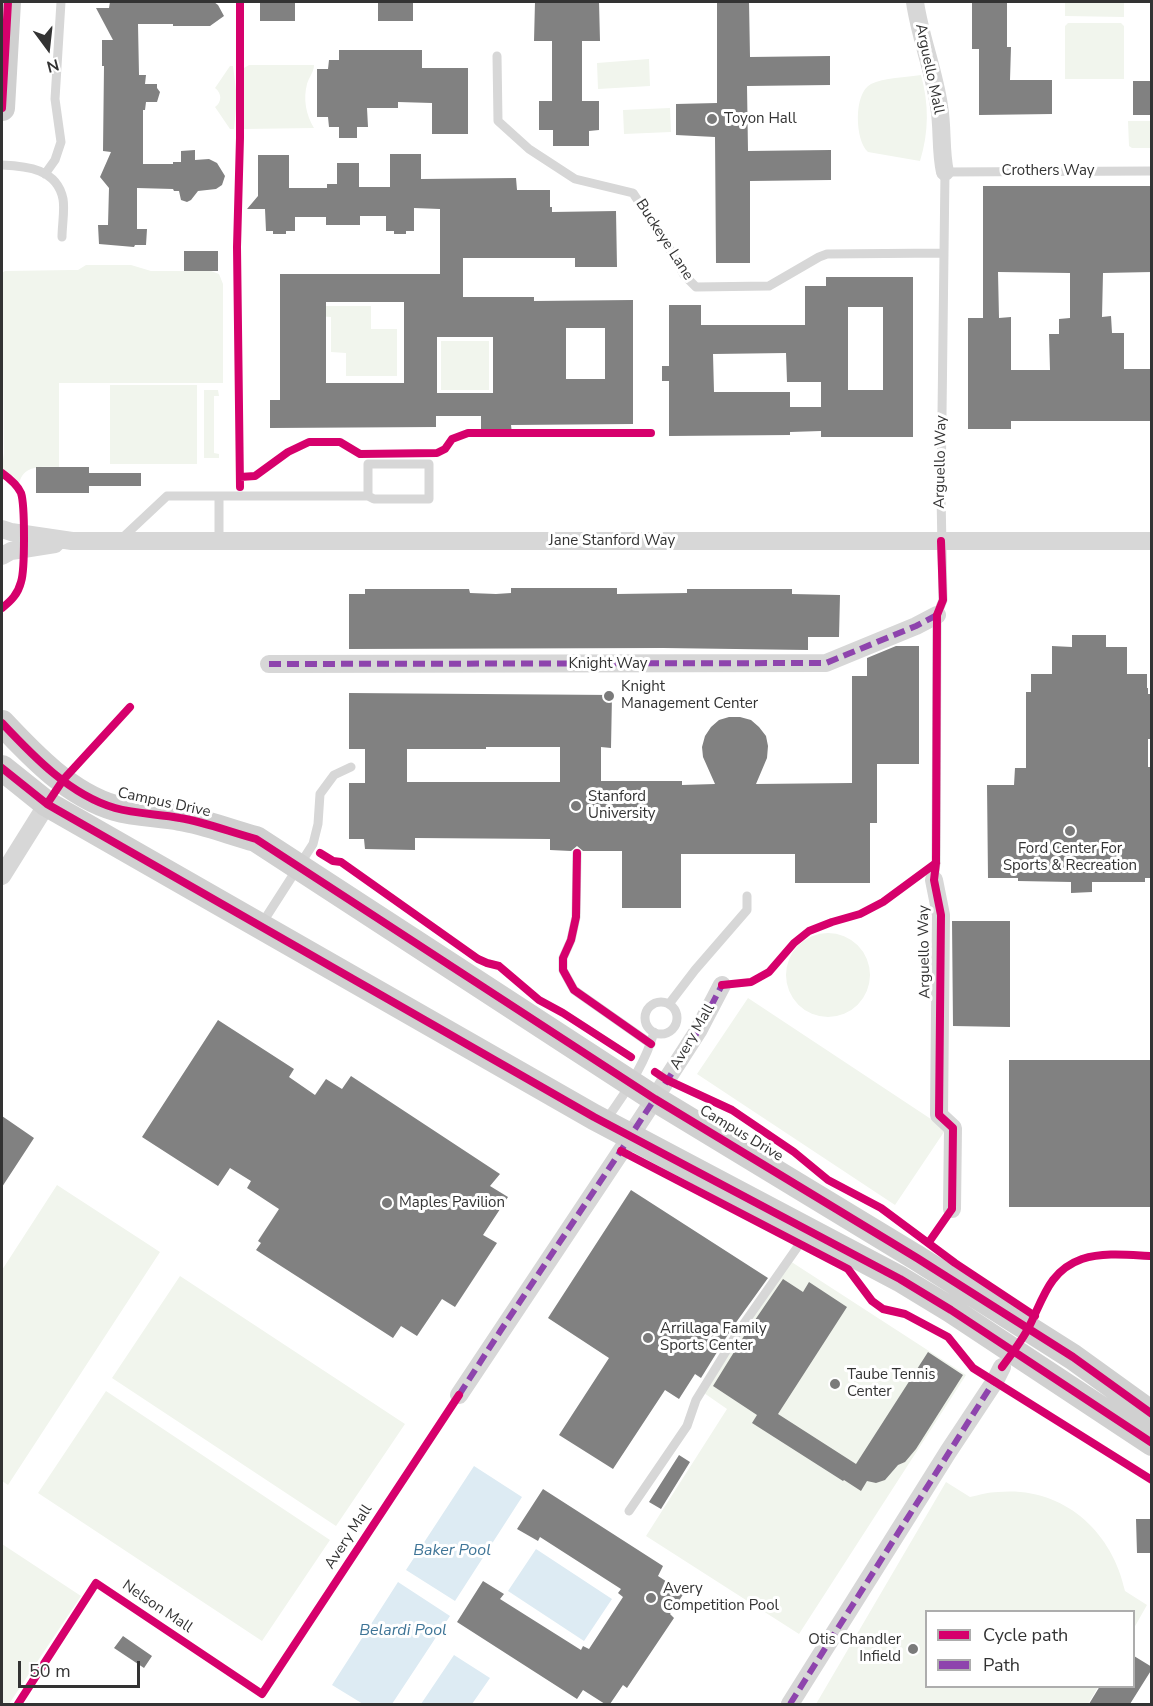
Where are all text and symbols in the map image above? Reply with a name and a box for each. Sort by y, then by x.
north arrow [18,18,78,78]
street label: Arguello Mall [911,22,947,116]
text: N [44,53,61,78]
place label: Toyon Hall [724,110,797,128]
marker: Toyon Hall [705,112,719,126]
street label: Crothers Way [1002,162,1094,180]
street label: Buckeye Lane [631,196,697,284]
street label: Arguello Way [931,415,951,509]
street label: Jane Stanford Way [549,532,675,550]
street label: Knight Way [568,655,648,673]
place label: Knight Management Center [621,678,758,713]
marker: Knight Management Center [602,689,616,703]
street label: Campus Drive [116,784,212,822]
place label: Stanford University [588,788,656,823]
marker: Stanford University [569,799,583,813]
marker: Ford Center For Sports & Recreation [1063,824,1077,838]
place label: Ford Center For Sports & Recreation [1003,840,1137,875]
street label: Arguello Way [915,905,935,999]
street label: Avery Mall [667,1001,719,1073]
street label: Campus Drive [696,1102,786,1166]
place label: Maples Pavilion [399,1194,505,1212]
marker: Maples Pavilion [380,1196,394,1210]
place label: Arrillaga Family Sports Center [660,1320,767,1355]
marker: Arrillaga Family Sports Center [641,1331,655,1345]
place label: Taube Tennis Center [847,1366,935,1401]
marker: Taube Tennis Center [828,1377,842,1391]
street label: Avery Mall [322,1501,376,1573]
water label: Baker Pool [413,1541,491,1561]
street label: Nelson Mall [118,1577,196,1637]
place label: Avery Competition Pool [663,1580,779,1615]
marker: Avery Competition Pool [644,1591,658,1605]
legend [925,1610,1135,1688]
water label: Belardi Pool [359,1621,447,1641]
text: Cycle path [983,1623,1068,1647]
place label: Otis Chandler Infield [808,1631,901,1666]
marker: Otis Chandler Infield [906,1642,920,1656]
scale bar [21,1649,142,1687]
text: Path [983,1653,1020,1677]
text: 50 m [29,1659,71,1683]

